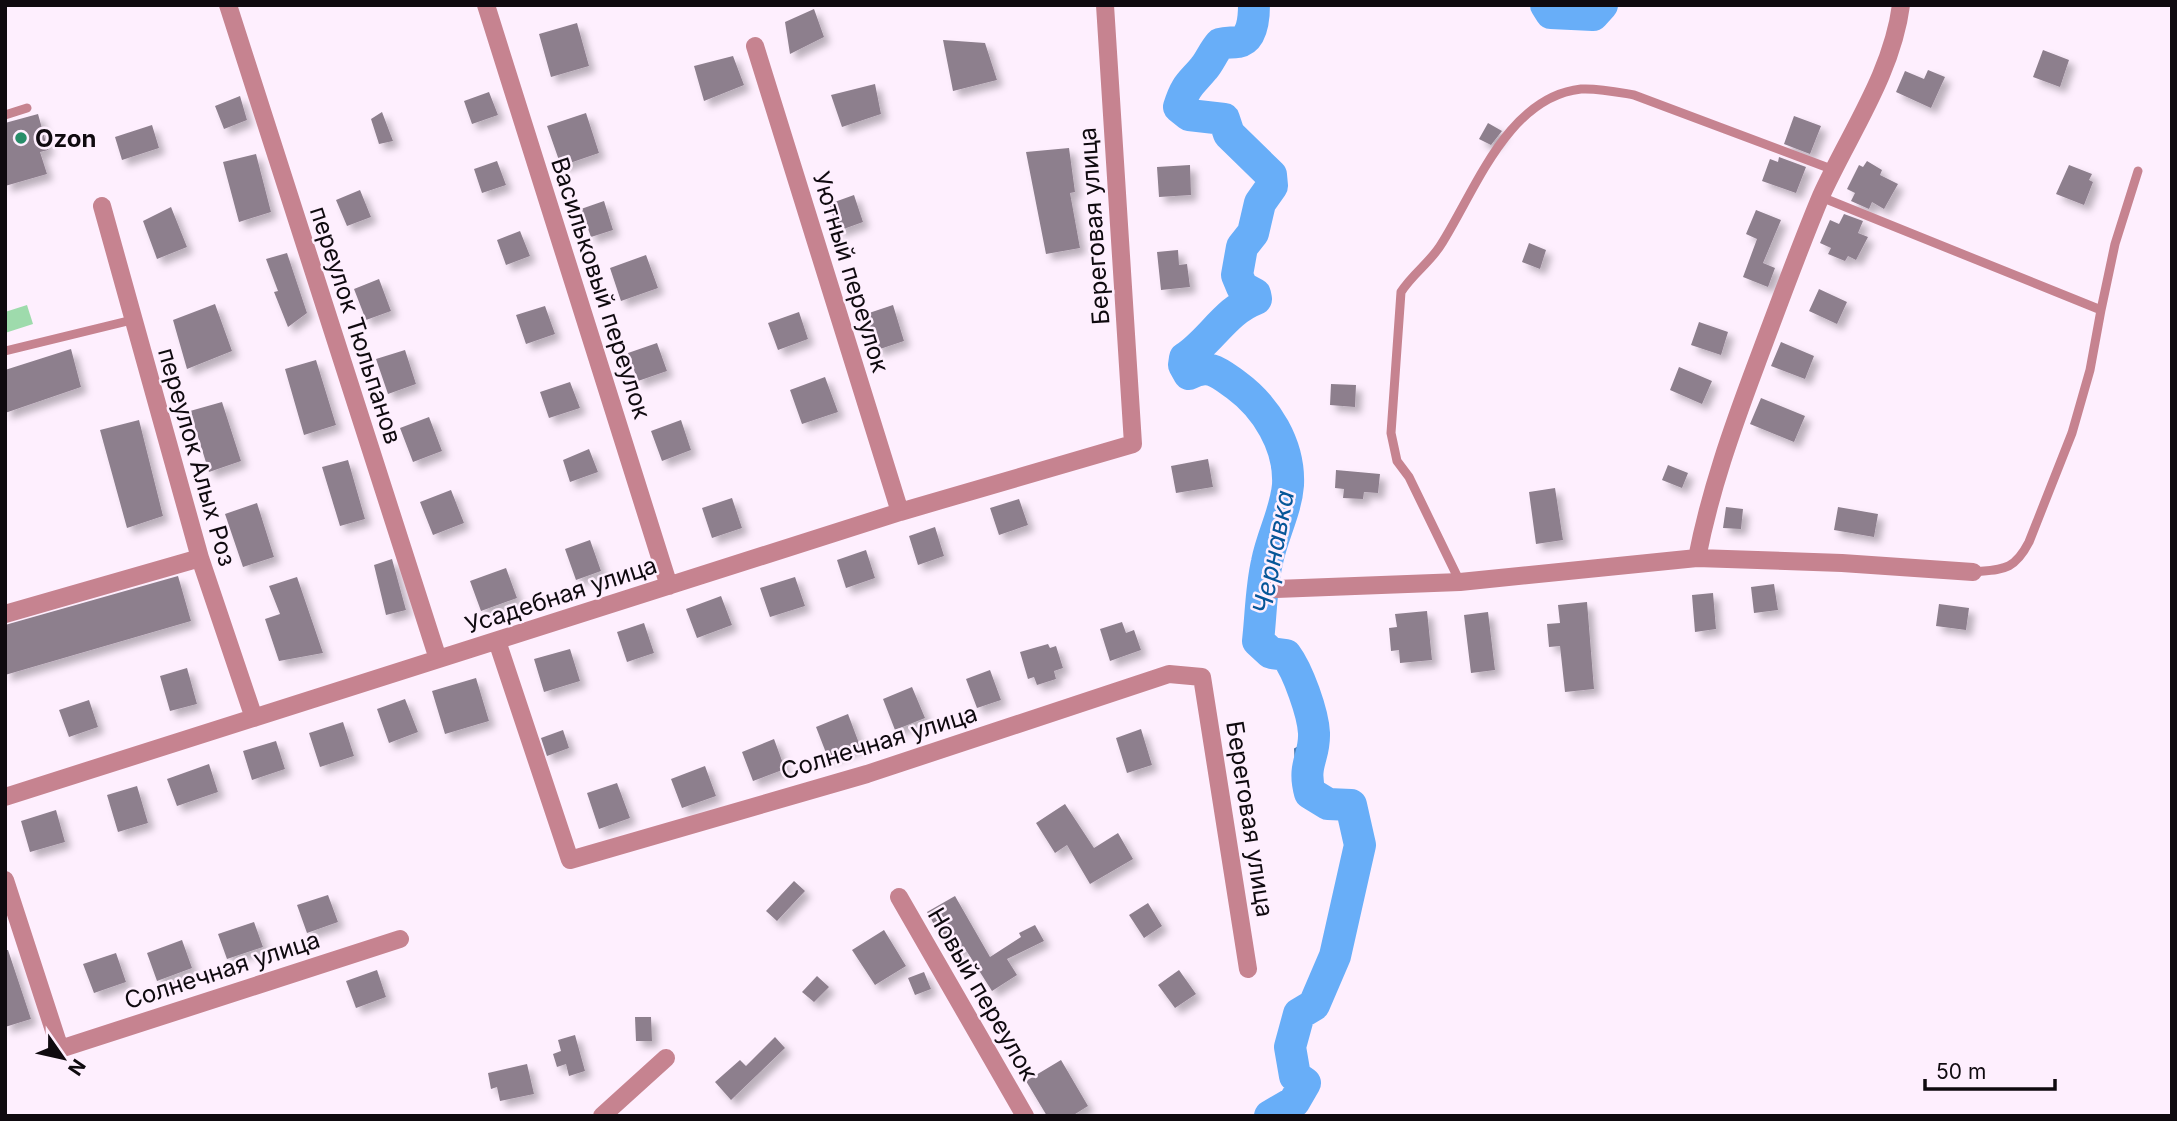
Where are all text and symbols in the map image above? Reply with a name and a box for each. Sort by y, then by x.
place label: Ozon [35,124,96,153]
street label: Береговая улица [1073,126,1115,326]
marker: Ozon [13,130,29,146]
street label: Васильковый переулок [545,154,657,422]
street label: Уютный переулок [807,168,895,376]
street label: переулок Тюльпанов [304,203,408,447]
street label: переулок Алых Роз [152,344,242,570]
water label: Чернавка [1246,488,1300,616]
street label: Усадебная улица [461,550,661,640]
street label: Солнечная улица [777,698,981,786]
street label: Береговая улица [1220,719,1280,919]
street label: Новый переулок [922,903,1044,1085]
street label: Солнечная улица [121,925,323,1015]
north arrow [28,1023,98,1093]
scale bar [1925,1048,2054,1092]
text: N [63,1055,90,1080]
text: 50 m [1936,1059,1986,1084]

